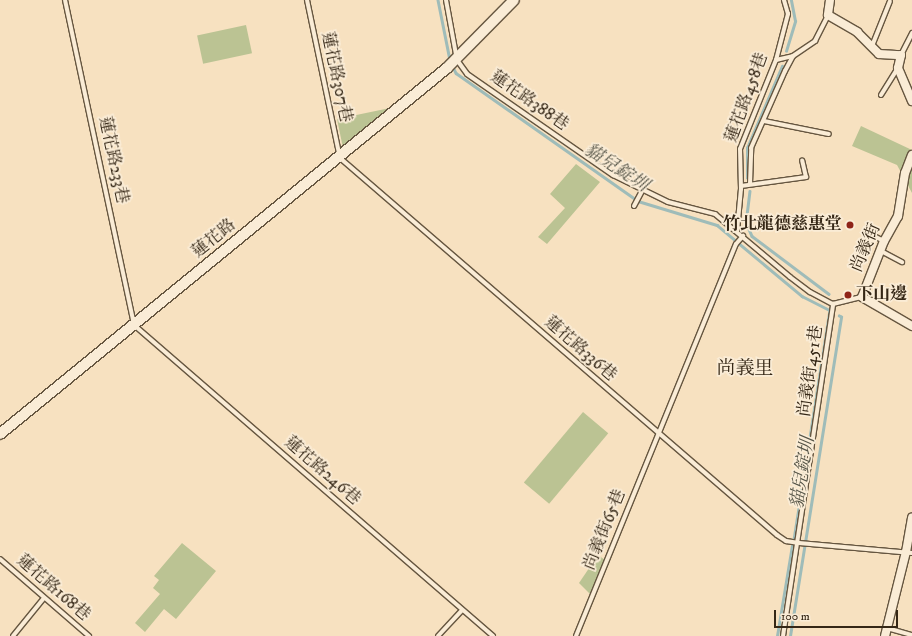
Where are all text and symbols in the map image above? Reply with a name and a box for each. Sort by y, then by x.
street label: 蓮花路307巷 [316,30,356,124]
street label: 蓮花路458巷 [721,50,773,146]
street label: 蓮花路388巷 [486,66,572,136]
street label: 蓮花路233巷 [94,114,132,206]
water label: 貓兒錠圳 [580,139,652,197]
street label: 蓮花路 [188,215,240,263]
place label: 竹北龍德慈惠堂 [723,215,842,235]
marker: 竹北龍德慈惠堂 [845,220,855,230]
street label: 尚義街 [847,221,885,275]
place label: 下山邊 [856,285,907,305]
marker: 下山邊 [843,290,853,300]
street label: 蓮花路336巷 [540,312,620,386]
street label: 尚義街451巷 [794,324,828,418]
district label: 尚義里 [717,358,773,380]
street label: 蓮花路246巷 [279,432,365,510]
water label: 貓兒錠圳 [787,436,819,510]
street label: 尚義街65巷 [580,487,630,573]
street label: 蓮花路168巷 [12,550,94,626]
scale bar [776,602,900,628]
text: 100 m [781,609,810,624]

